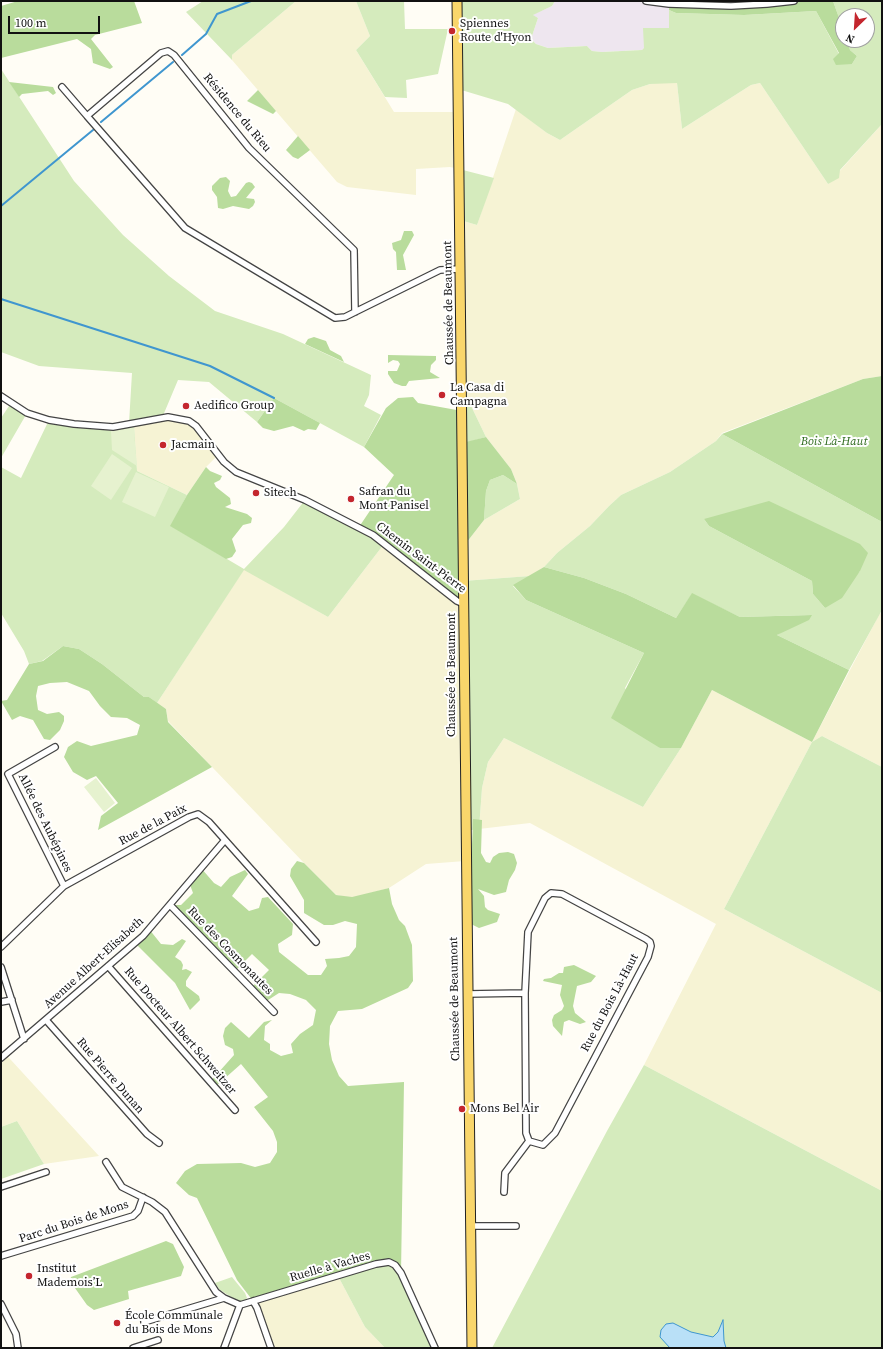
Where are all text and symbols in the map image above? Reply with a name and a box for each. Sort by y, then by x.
scale bar [10,8,102,34]
north arrow [835,8,875,48]
text: 100 m [15,15,47,31]
place label: Spiennes Route d'Hyon [460,17,532,45]
marker: Spiennes Route d'Hyon [447,26,457,36]
text: N [843,30,857,47]
street label: Résidence du Rieu [200,71,274,155]
street label: Chaussée de Beaumont [441,241,457,365]
place label: La Casa di Campagna [450,381,507,409]
marker: La Casa di Campagna [437,390,447,400]
place label: Aedifico Group [194,399,274,413]
marker: Aedifico Group [181,401,191,411]
park label: Bois Là-Haut [801,435,867,449]
place label: Jacmain [171,438,215,452]
marker: Jacmain [158,440,168,450]
place label: Safran du Mont Panisel [359,485,429,513]
place label: Sitech [264,486,297,500]
marker: Sitech [251,488,261,498]
marker: Safran du Mont Panisel [346,494,356,504]
street label: Chemin Saint-Pierre [373,519,469,597]
street label: Chaussée de Beaumont [445,613,459,737]
street label: Allée des Aubépines [15,771,75,875]
street label: Rue de la Paix [117,801,189,849]
street label: Rue des Cosmonautes [184,904,276,998]
street label: Avenue Albert-Elisabeth [41,914,147,1012]
street label: Chaussée de Beaumont [447,937,463,1061]
street label: Rue du Bois Là-Haut [578,952,642,1054]
street label: Rue Docteur Albert Schweitzer [121,964,239,1098]
street label: Rue Pierre Dunan [73,1035,147,1117]
place label: Mons Bel Air [470,1102,539,1116]
marker: Mons Bel Air [457,1104,467,1114]
street label: Parc du Bois de Mons [17,1197,131,1247]
street label: Ruelle à Vaches [288,1249,372,1285]
place label: Institut Mademois’L [37,1262,102,1290]
marker: Institut Mademois’L [24,1271,34,1281]
place label: École Communale du Bois de Mons [125,1309,223,1337]
marker: École Communale du Bois de Mons [112,1318,122,1328]

